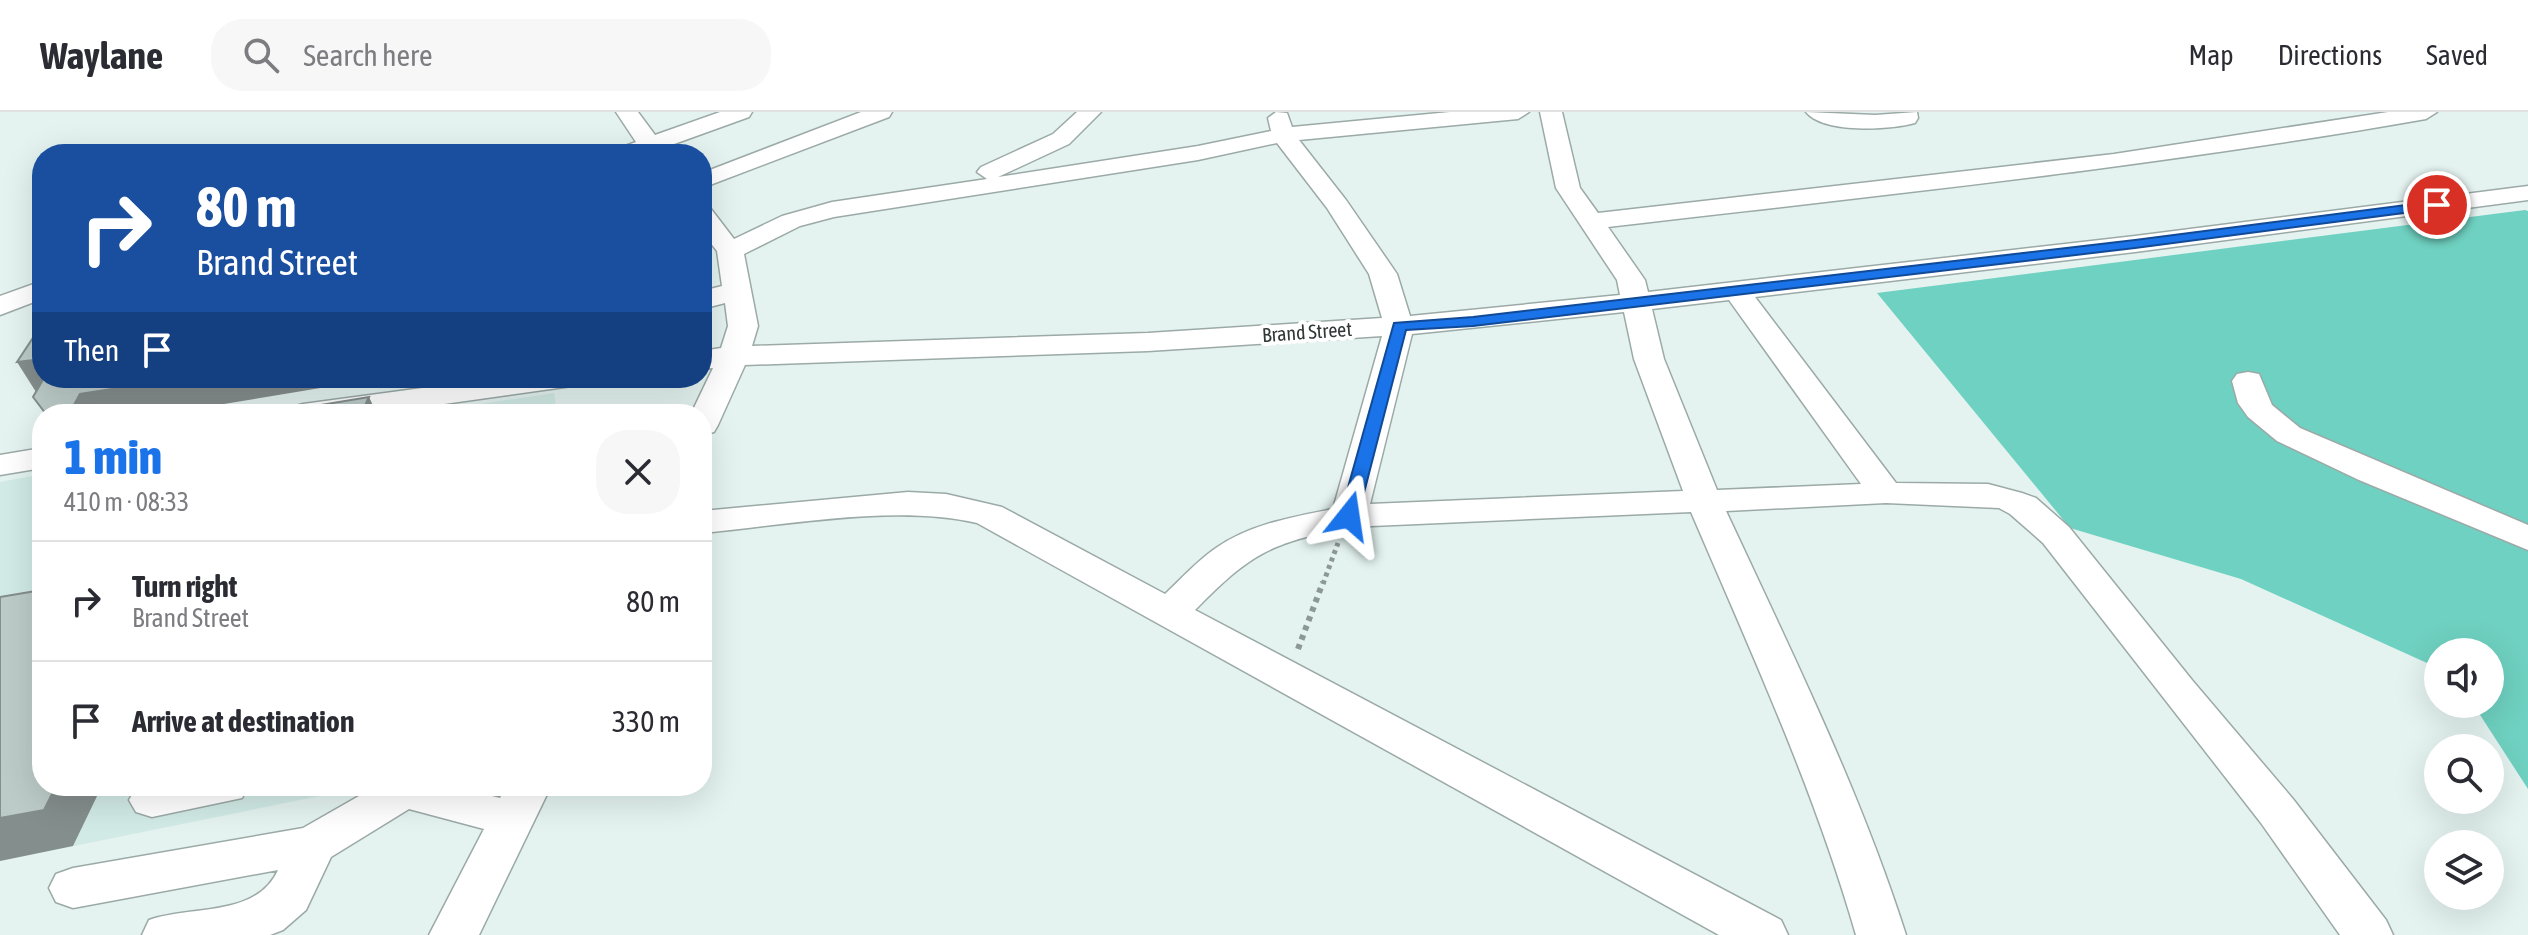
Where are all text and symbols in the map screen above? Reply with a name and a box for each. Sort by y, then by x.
search box [211,19,771,91]
icon: search [239,33,283,77]
text: Waylane [40,34,163,77]
text: Search here [303,38,433,72]
text: Map [2189,39,2234,71]
text: Directions [2278,39,2382,71]
text: Saved [2426,39,2488,71]
pin [2403,171,2471,239]
text: 80 m [196,175,297,239]
icon: right [64,176,168,280]
icon: arrive [2415,183,2459,227]
text: Brand Street [196,241,358,283]
street label: Brand Street [1261,317,1353,346]
icon: arrive [135,328,179,372]
text: Then [64,333,119,367]
text: 1 min [64,429,162,484]
button: close [596,430,680,514]
position arrow [1307,474,1391,558]
text: 410 m · 08:33 [64,487,189,517]
text: Turn right [132,569,238,603]
icon: right [64,579,108,623]
text: 80 m [626,584,680,618]
text: Brand Street [132,603,249,633]
map controls [2424,638,2504,910]
button: sound [2424,638,2504,718]
icon: arrive [64,699,108,743]
text: Arrive at destination [132,704,354,738]
text: 330 m [612,704,680,738]
button: search [2424,734,2504,814]
button: layers [2424,830,2504,910]

